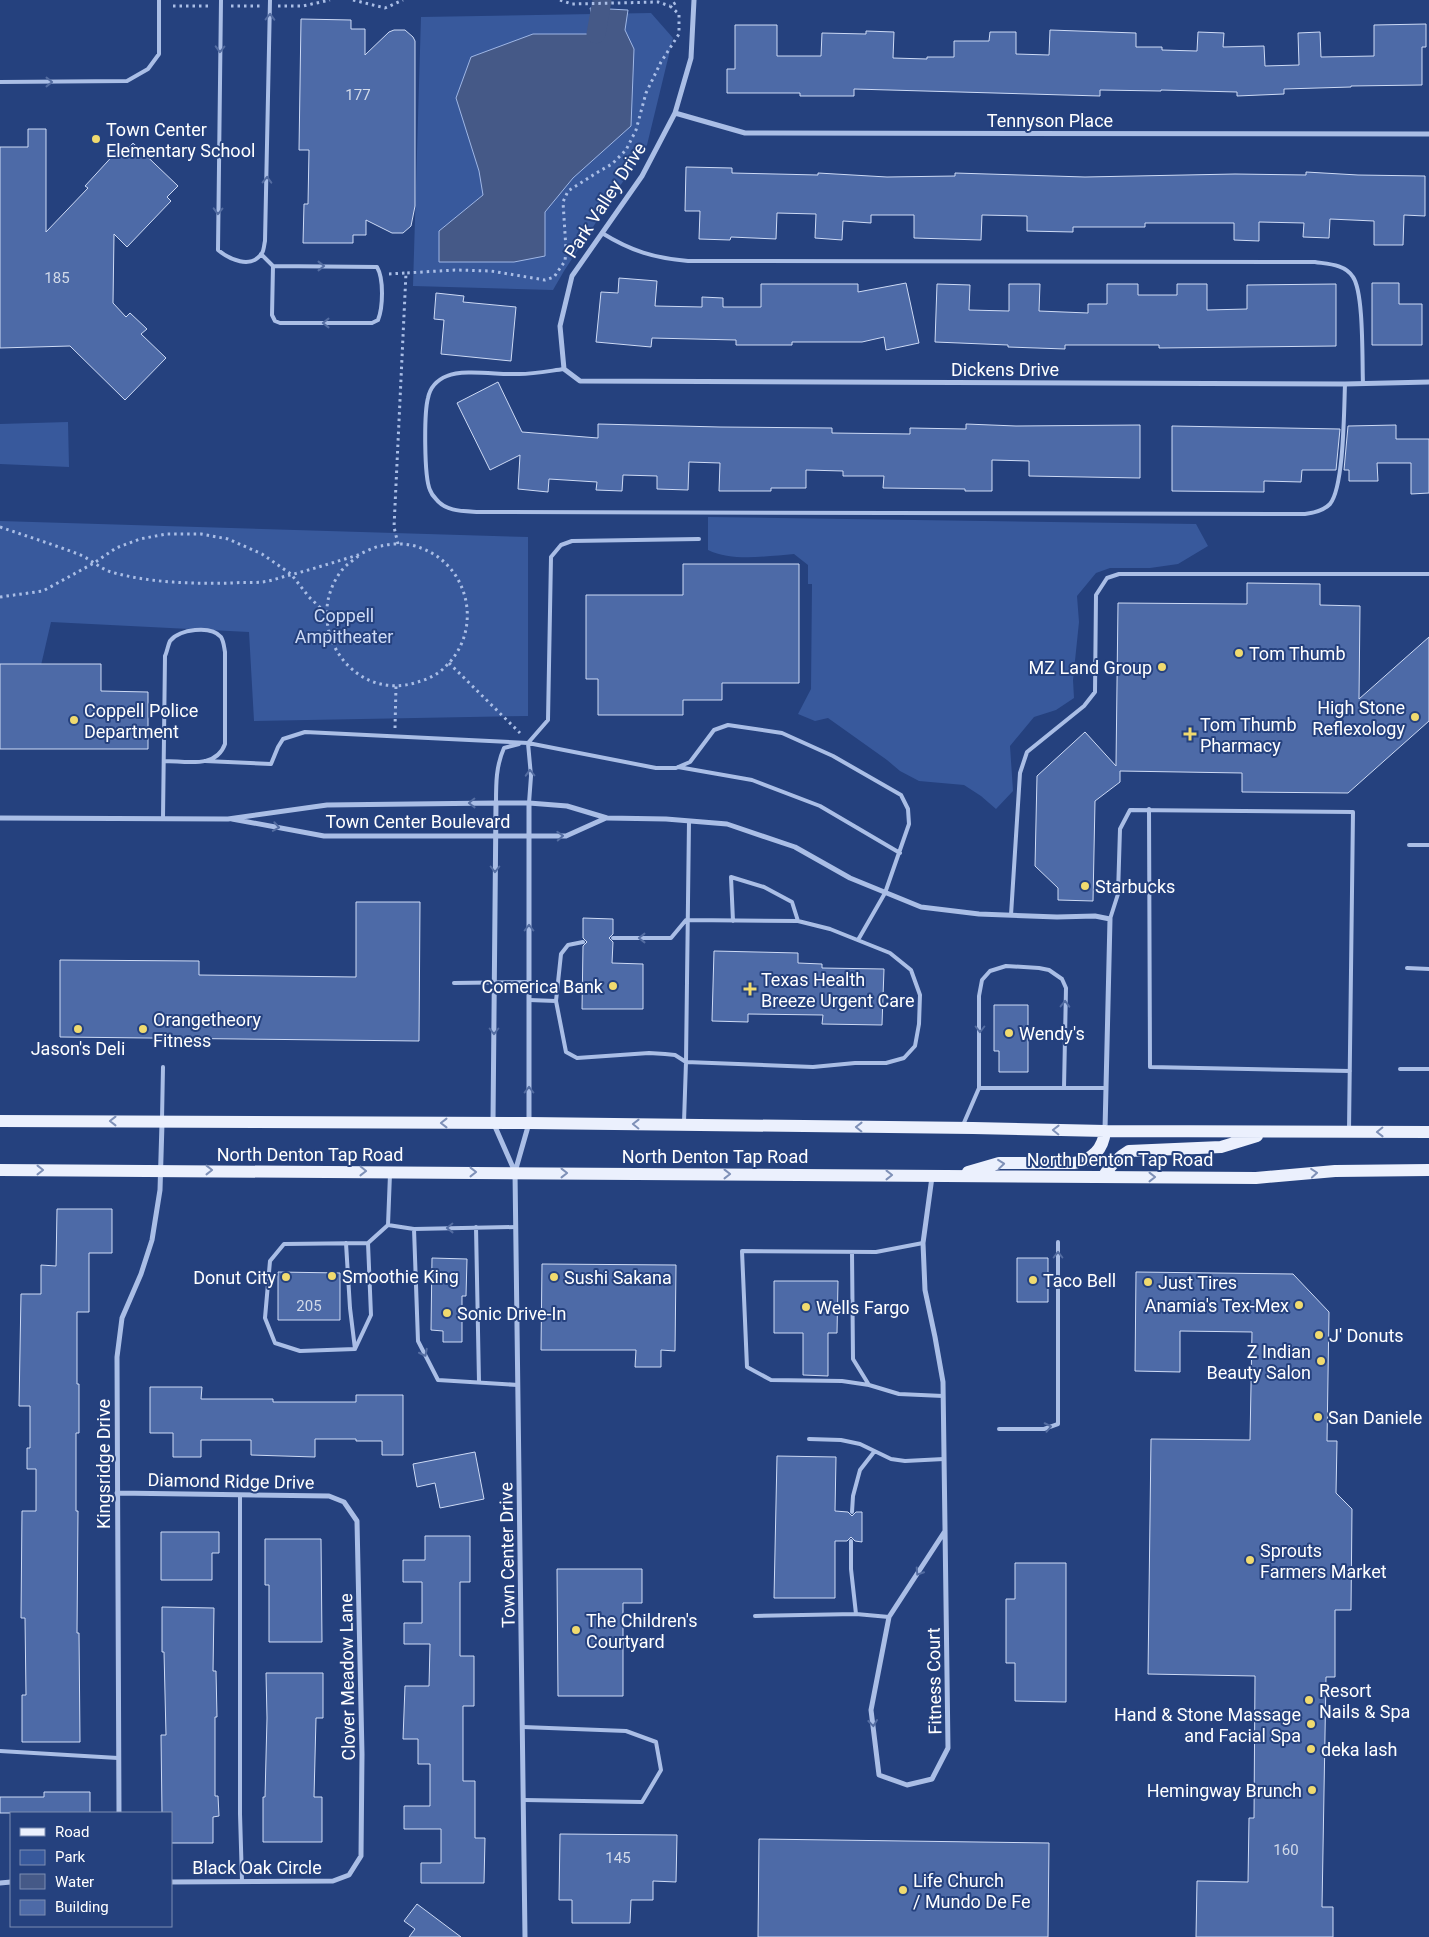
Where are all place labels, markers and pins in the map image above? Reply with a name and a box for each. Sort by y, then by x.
place label: Town Center Elementary School [106,119,255,161]
marker: Town Center Elementary School [90,133,102,145]
place label: Tom Thumb [1249,643,1346,664]
marker: Tom Thumb [1233,647,1245,659]
place label: MZ Land Group [1029,657,1152,678]
marker: MZ Land Group [1156,661,1168,673]
place label: High Stone Reflexology [1312,697,1405,739]
place label: Coppell Police Department [84,700,198,742]
marker: High Stone Reflexology [1409,711,1421,723]
marker: Coppell Police Department [68,714,80,726]
place label: Tom Thumb Pharmacy [1200,714,1297,756]
marker: Tom Thumb Pharmacy [1184,728,1196,740]
place label: Starbucks [1095,876,1175,897]
marker: Starbucks [1079,880,1091,892]
place label: Texas Health Breeze Urgent Care [761,969,915,1011]
place label: Comerica Bank [481,976,604,997]
marker: Comerica Bank [607,980,619,992]
marker: Texas Health Breeze Urgent Care [743,982,757,996]
place label: Orangetheory Fitness [153,1009,261,1051]
marker: Jason's Deli [72,1023,84,1035]
marker: Orangetheory Fitness [137,1023,149,1035]
place label: Wendy's [1019,1023,1085,1044]
marker: Wendy's [1003,1027,1015,1039]
place label: Jason's Deli [31,1038,125,1059]
place label: Smoothie King [342,1266,459,1287]
place label: Donut City [193,1267,276,1288]
place label: Sushi Sakana [564,1267,672,1288]
marker: Smoothie King [326,1270,338,1282]
place label: Taco Bell [1043,1270,1116,1291]
marker: Donut City [280,1271,292,1283]
marker: Sushi Sakana [548,1271,560,1283]
place label: Just Tires [1158,1272,1237,1293]
marker: Taco Bell [1027,1274,1039,1286]
marker: Just Tires [1142,1276,1154,1288]
place label: Anamia's Tex-Mex [1145,1295,1289,1316]
place label: Wells Fargo [816,1297,910,1318]
marker: Anamia's Tex-Mex [1293,1299,1305,1311]
marker: Wells Fargo [800,1301,812,1313]
place label: Sonic Drive-In [457,1303,566,1324]
marker: Sonic Drive-In [441,1307,453,1319]
place label: J' Donuts [1329,1325,1404,1346]
marker: J' Donuts [1313,1329,1325,1341]
place label: Z Indian Beauty Salon [1207,1341,1311,1383]
marker: Z Indian Beauty Salon [1315,1355,1327,1367]
place label: San Daniele [1328,1407,1422,1428]
marker: San Daniele [1312,1411,1324,1423]
place label: Sprouts Farmers Market [1260,1540,1387,1582]
marker: Sprouts Farmers Market [1244,1554,1256,1566]
place label: The Children's Courtyard [586,1610,697,1652]
marker: The Children's Courtyard [570,1624,582,1636]
place label: Resort Nails & Spa [1319,1680,1410,1722]
marker: Resort Nails & Spa [1303,1694,1315,1706]
place label: Hand & Stone Massage and Facial Spa [1114,1704,1301,1746]
marker: Hand & Stone Massage and Facial Spa [1305,1718,1317,1730]
place label: deka lash [1321,1739,1397,1760]
marker: deka lash [1305,1743,1317,1755]
place label: Hemingway Brunch [1147,1780,1302,1801]
marker: Hemingway Brunch [1306,1784,1318,1796]
place label: Life Church / Mundo De Fe [913,1870,1030,1912]
marker: Life Church / Mundo De Fe [897,1884,909,1896]

